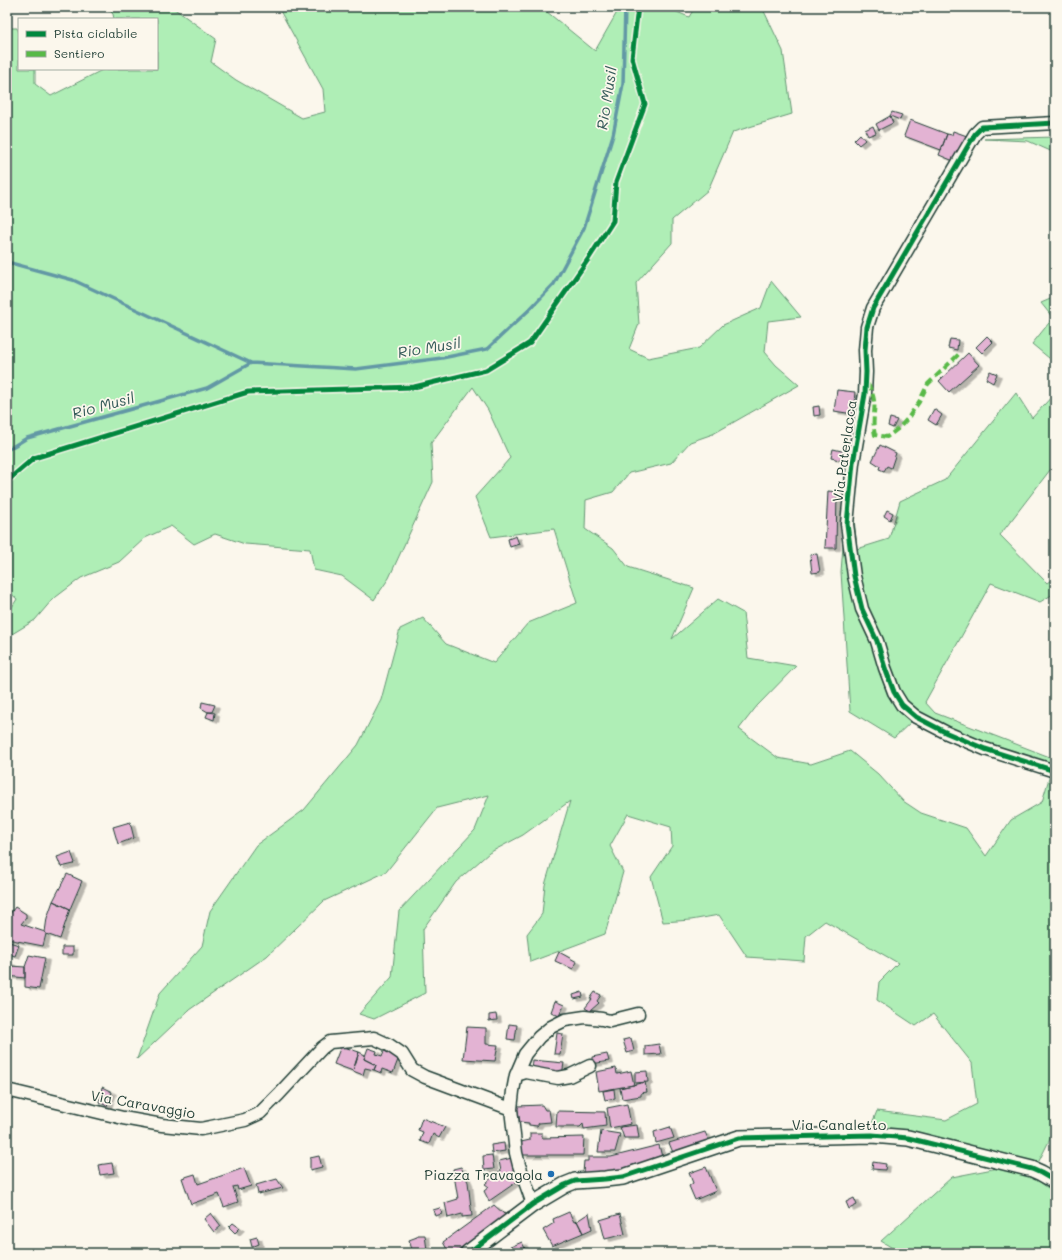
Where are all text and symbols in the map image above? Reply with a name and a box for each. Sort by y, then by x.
legend [18,18,158,70]
text: Pista ciclabile [54,25,137,41]
text: Sentiero [54,45,104,61]
water label: Rio Musil [591,65,621,131]
water label: Rio Musil [396,332,462,362]
water label: Rio Musil [70,387,137,423]
street label: Via Paterlacca [827,399,861,503]
street label: Via Caravaggio [89,1085,197,1123]
street label: Via Canaletto [792,1115,886,1134]
place label: Piazza Travagola [424,1165,543,1184]
marker: Piazza Travagola [546,1169,556,1179]

